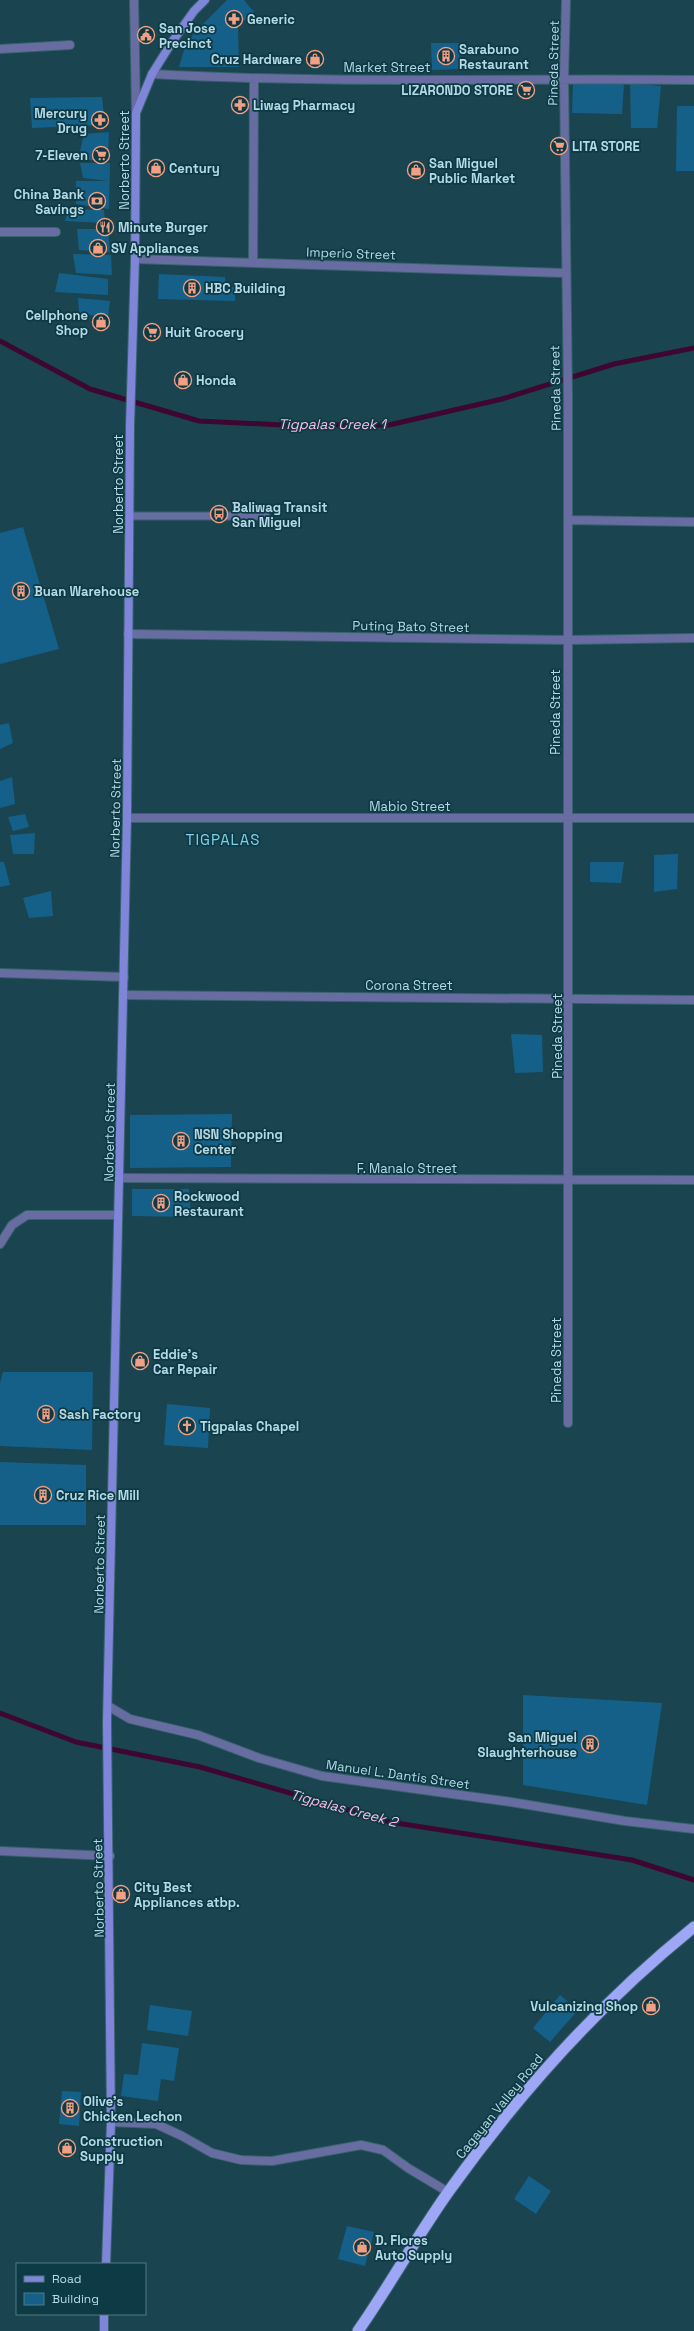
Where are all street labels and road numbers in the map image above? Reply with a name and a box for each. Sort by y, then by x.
street label: Pineda Street [544,20,563,106]
street label: Market Street [344,59,430,76]
street label: Norberto Street [116,110,133,210]
street label: Imperio Street [306,243,396,264]
street label: Pineda Street [546,345,565,431]
street label: Norberto Street [110,434,127,534]
street label: Puting Bato Street [352,617,470,636]
street label: Pineda Street [547,669,564,755]
street label: Norberto Street [106,758,125,858]
street label: Mabio Street [369,798,451,815]
street label: Corona Street [365,977,453,994]
street label: Pineda Street [549,993,566,1079]
street label: Norberto Street [100,1082,119,1182]
street label: F. Manalo Street [357,1160,457,1177]
street label: Pineda Street [548,1317,565,1403]
street label: Norberto Street [90,1514,109,1614]
street label: Manuel L. Dantis Street [325,1756,471,1793]
street label: Norberto Street [89,1838,108,1938]
street label: Cagayan Valley Road [452,2050,547,2162]

